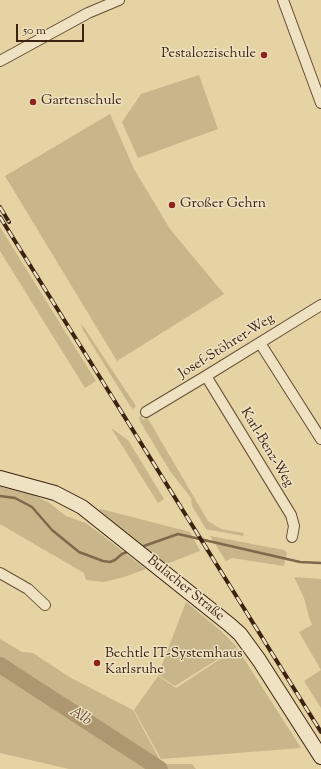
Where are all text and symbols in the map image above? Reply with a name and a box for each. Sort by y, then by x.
scale bar [18,16,86,42]
text: 50 m [23,22,46,40]
place label: Pestalozzischule [161,47,256,63]
marker: Pestalozzischule [259,50,269,60]
place label: Gartenschule [41,94,122,110]
marker: Gartenschule [28,97,38,107]
place label: Großer Gehrn [180,197,266,213]
marker: Großer Gehrn [167,200,177,210]
street label: Josef-Stöhrer-Weg [176,311,278,383]
street label: Karl-Benz-Weg [236,405,296,491]
street label: Bulacher Straße [143,553,227,625]
place label: Bechtle IT-Systemhaus Karlsruhe [105,647,242,680]
marker: Bechtle IT-Systemhaus Karlsruhe [92,658,102,668]
water label: Alb [66,703,94,731]

